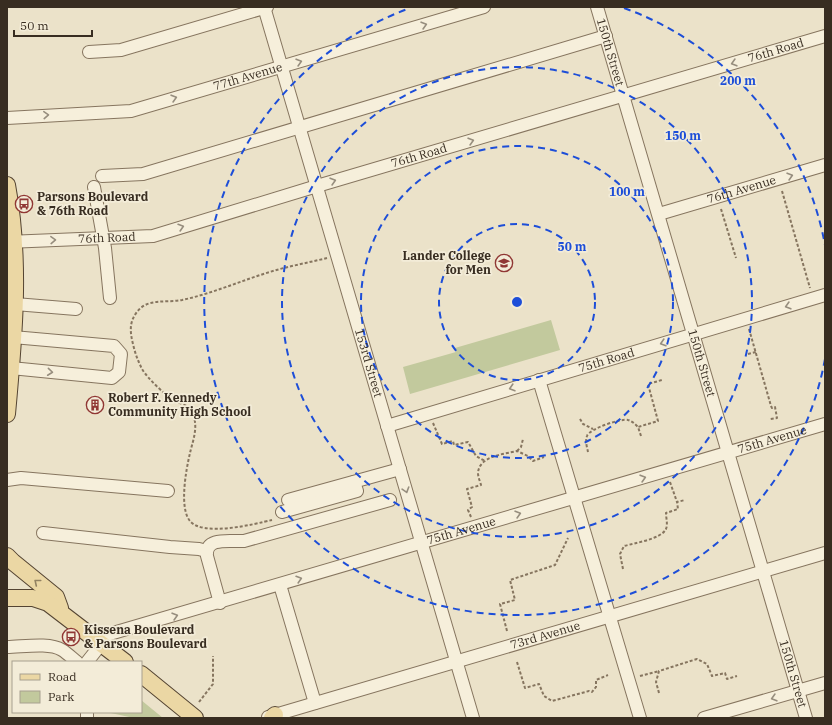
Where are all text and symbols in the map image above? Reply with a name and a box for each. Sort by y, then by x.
scale bar [14,12,92,38]
street label: 150th Street [594,16,628,88]
text: 50 m [20,18,49,33]
one-way arrow [420,21,427,30]
street label: 76th Road [746,35,805,65]
one-way arrow [295,58,302,67]
one-way arrow [731,58,738,67]
street label: 77th Avenue [211,59,284,93]
text: 200 m [720,73,756,88]
one-way arrow [170,94,177,103]
one-way arrow [43,111,49,120]
text: 150 m [665,128,701,143]
one-way arrow [467,137,474,146]
street label: 76th Road [389,140,449,171]
street label: 76th Avenue [705,172,778,206]
one-way arrow [787,172,794,181]
one-way arrow [329,177,336,186]
text: 100 m [609,184,645,199]
place label: Parsons Boulevard & 76th Road [37,189,149,218]
bus stop icon: Parsons Boulevard & 76th Road [14,194,34,214]
one-way arrow [178,223,185,232]
street label: 76th Road [78,229,136,246]
one-way arrow [50,236,56,244]
text: 50 m [558,239,587,254]
place label: Lander College for Men [403,248,491,277]
school or university icon: Lander College for Men [494,253,514,273]
centre of rings [510,295,524,309]
one-way arrow [784,301,791,310]
street label: 153rd Street [352,327,386,399]
street label: 150th Street [685,327,719,398]
one-way arrow [660,338,667,347]
street label: 75th Road [577,344,636,375]
one-way arrow [47,367,53,376]
one-way arrow [508,383,515,392]
place label: Robert F. Kennedy Community High School [108,390,251,419]
building icon: Robert F. Kennedy Community High School [85,395,105,415]
street label: 75th Avenue [736,422,808,456]
one-way arrow [639,474,646,483]
one-way arrow [401,486,410,493]
one-way arrow [514,510,521,519]
street label: 75th Avenue [425,513,497,548]
one-way arrow [296,575,303,584]
one-way arrow [35,580,42,587]
one-way arrow [171,612,178,621]
street label: 73rd Avenue [508,618,582,652]
place label: Kissena Boulevard & Parsons Boulevard [84,622,208,651]
bus stop icon: Kissena Boulevard & Parsons Boulevard [61,627,81,647]
street label: 150th Street [776,638,811,709]
legend [12,661,142,713]
text: Road [48,669,77,684]
text: Park [48,689,74,704]
one-way arrow [771,693,778,702]

